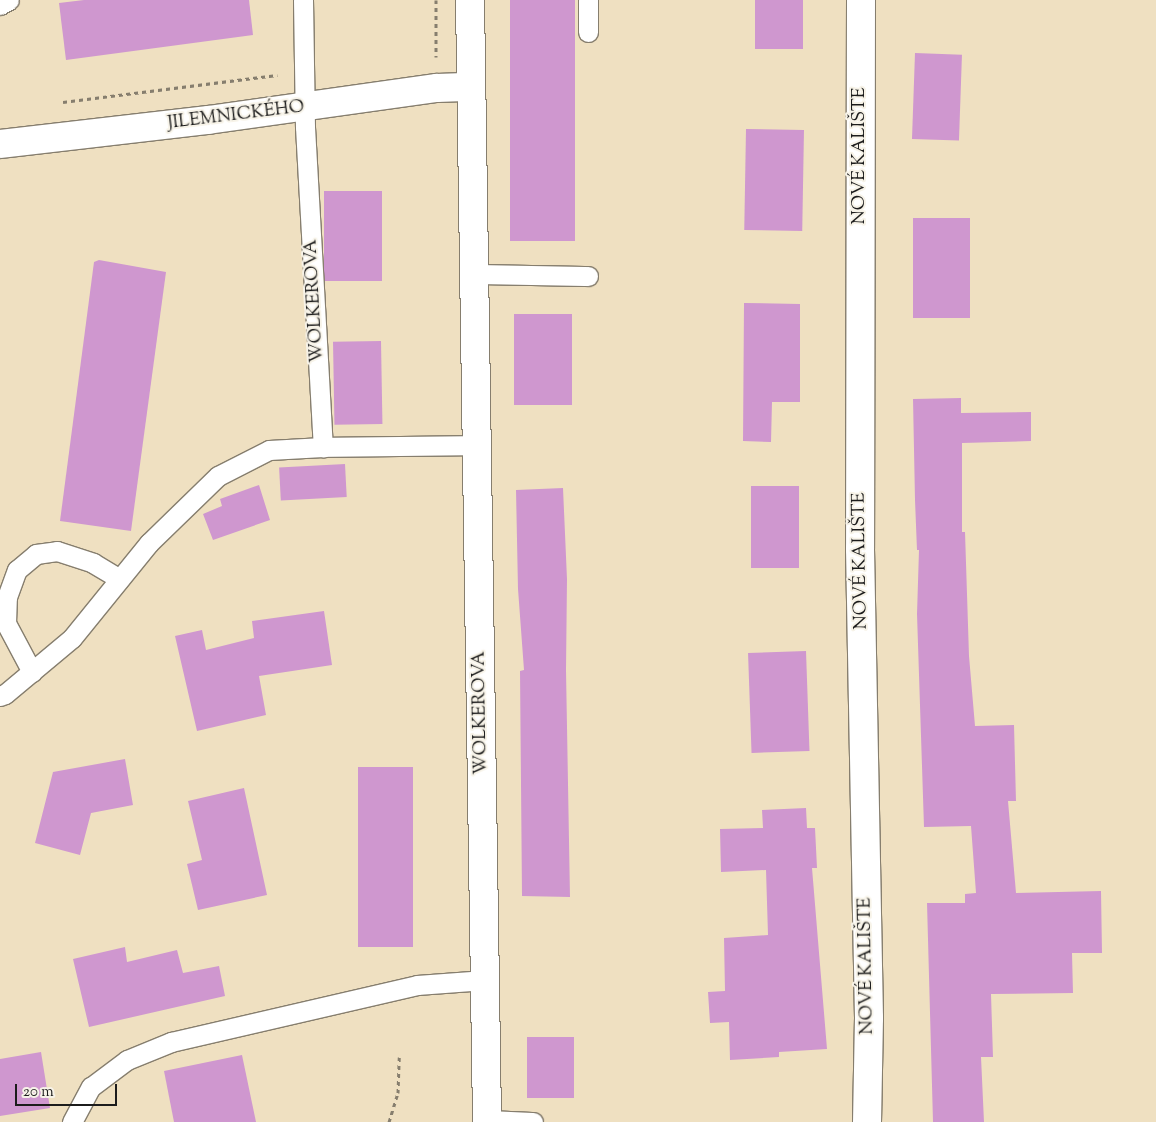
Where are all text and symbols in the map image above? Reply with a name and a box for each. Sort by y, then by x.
street label: NOVÉ KALIŠTE [849,87,871,225]
street label: JILEMNICKÉHO [166,97,306,135]
street label: WOLKEROVA [301,239,329,363]
street label: NOVÉ KALIŠTE [849,492,873,630]
street label: WOLKEROVA [469,651,493,775]
street label: NOVÉ KALIŠTE [855,897,879,1035]
scale bar [18,1074,120,1106]
text: 20 m [23,1082,54,1103]

